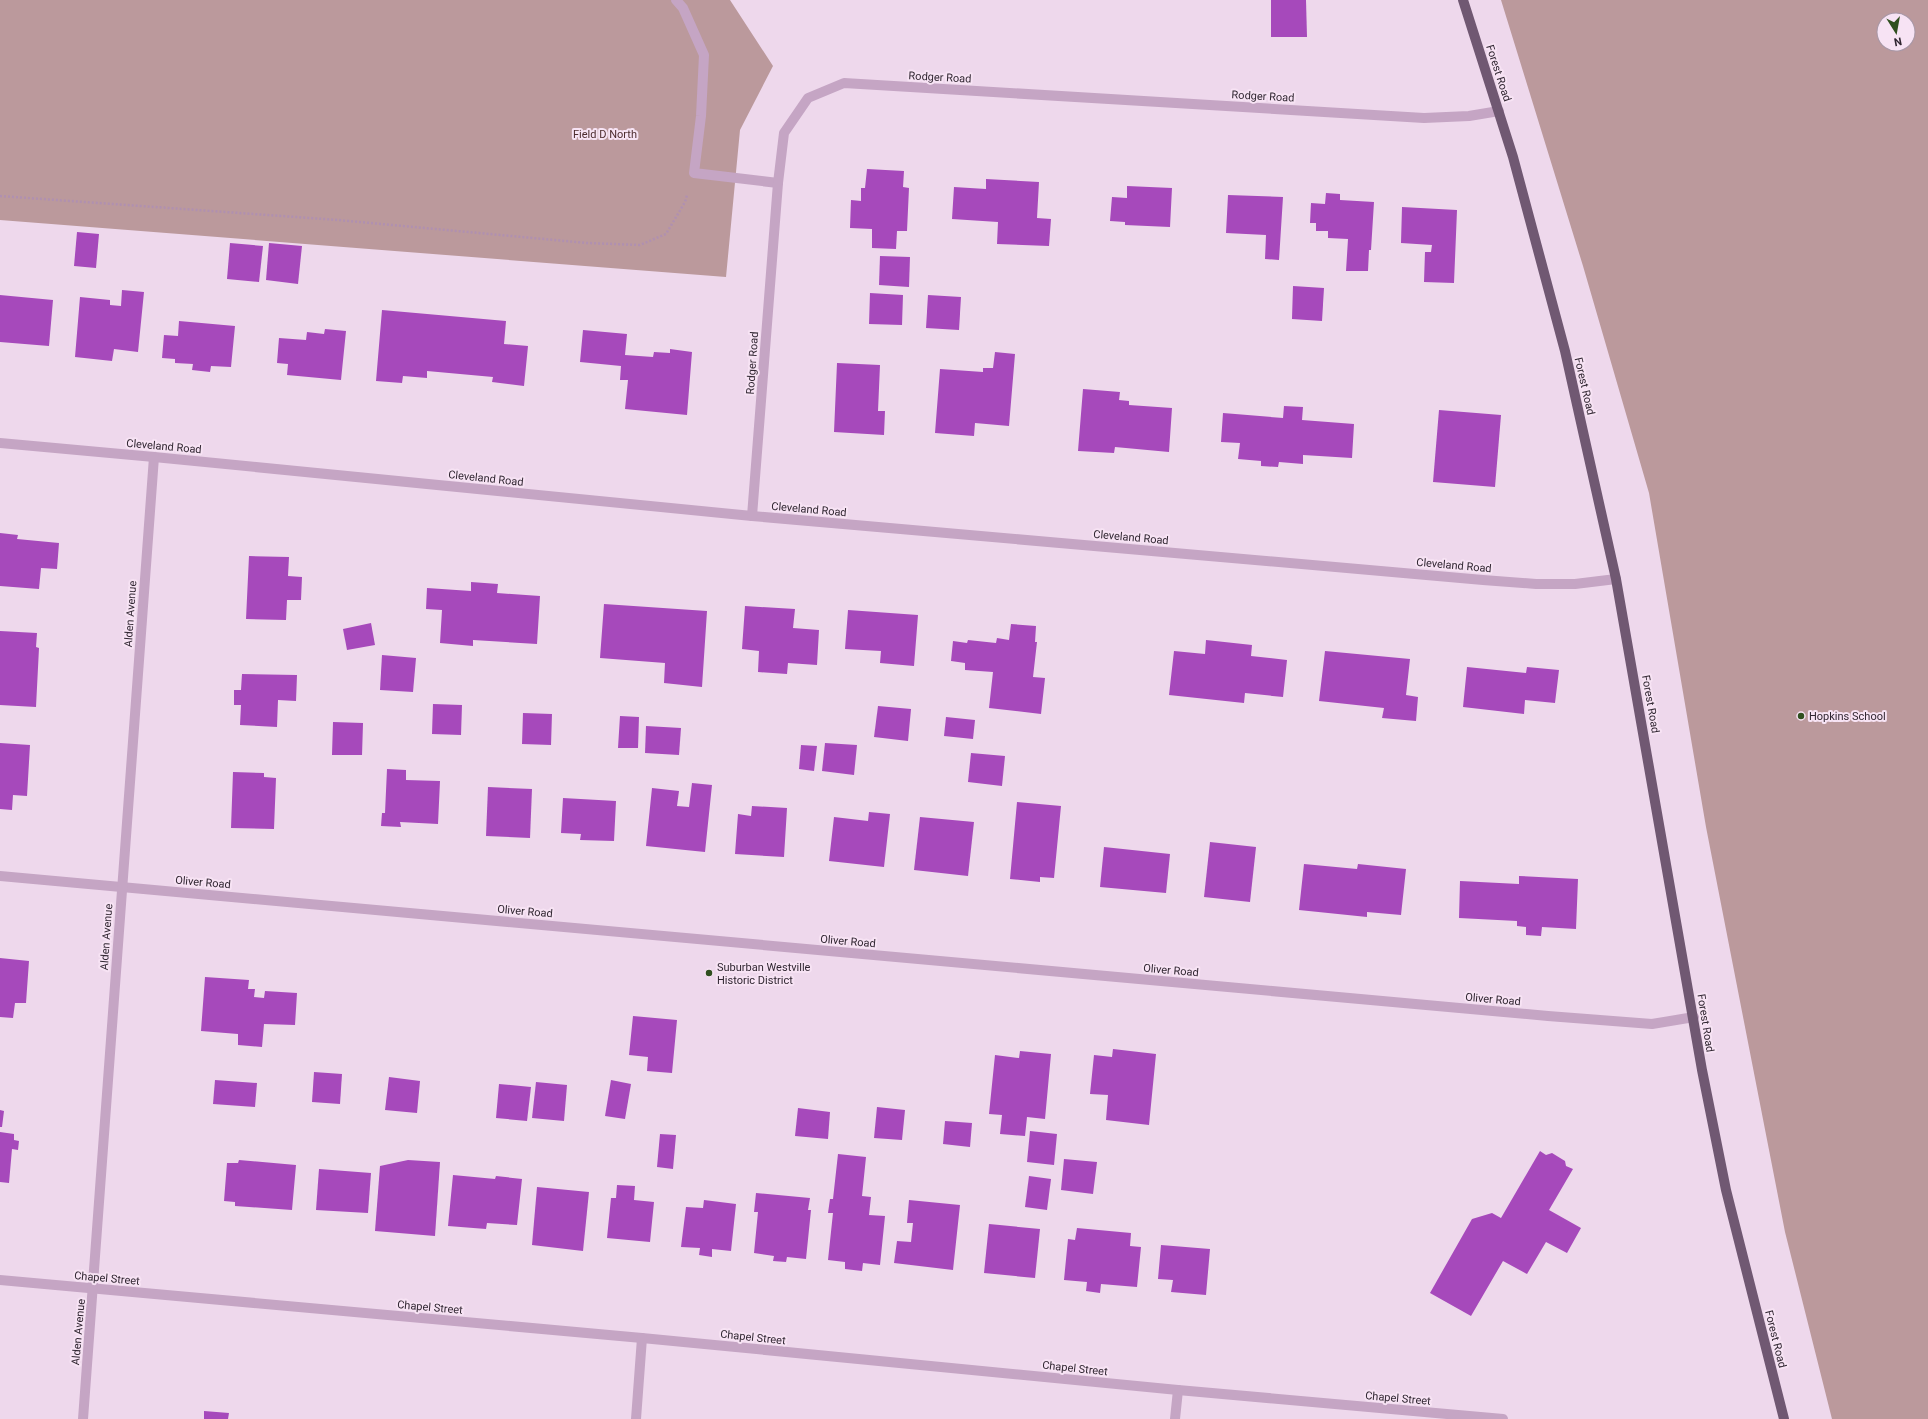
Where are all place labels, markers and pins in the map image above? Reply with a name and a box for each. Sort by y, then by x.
place label: Hopkins School [1809,710,1886,723]
marker: Hopkins School [1796,711,1806,721]
place label: Suburban Westville Historic District [717,961,811,987]
marker: Suburban Westville Historic District [704,968,714,978]

